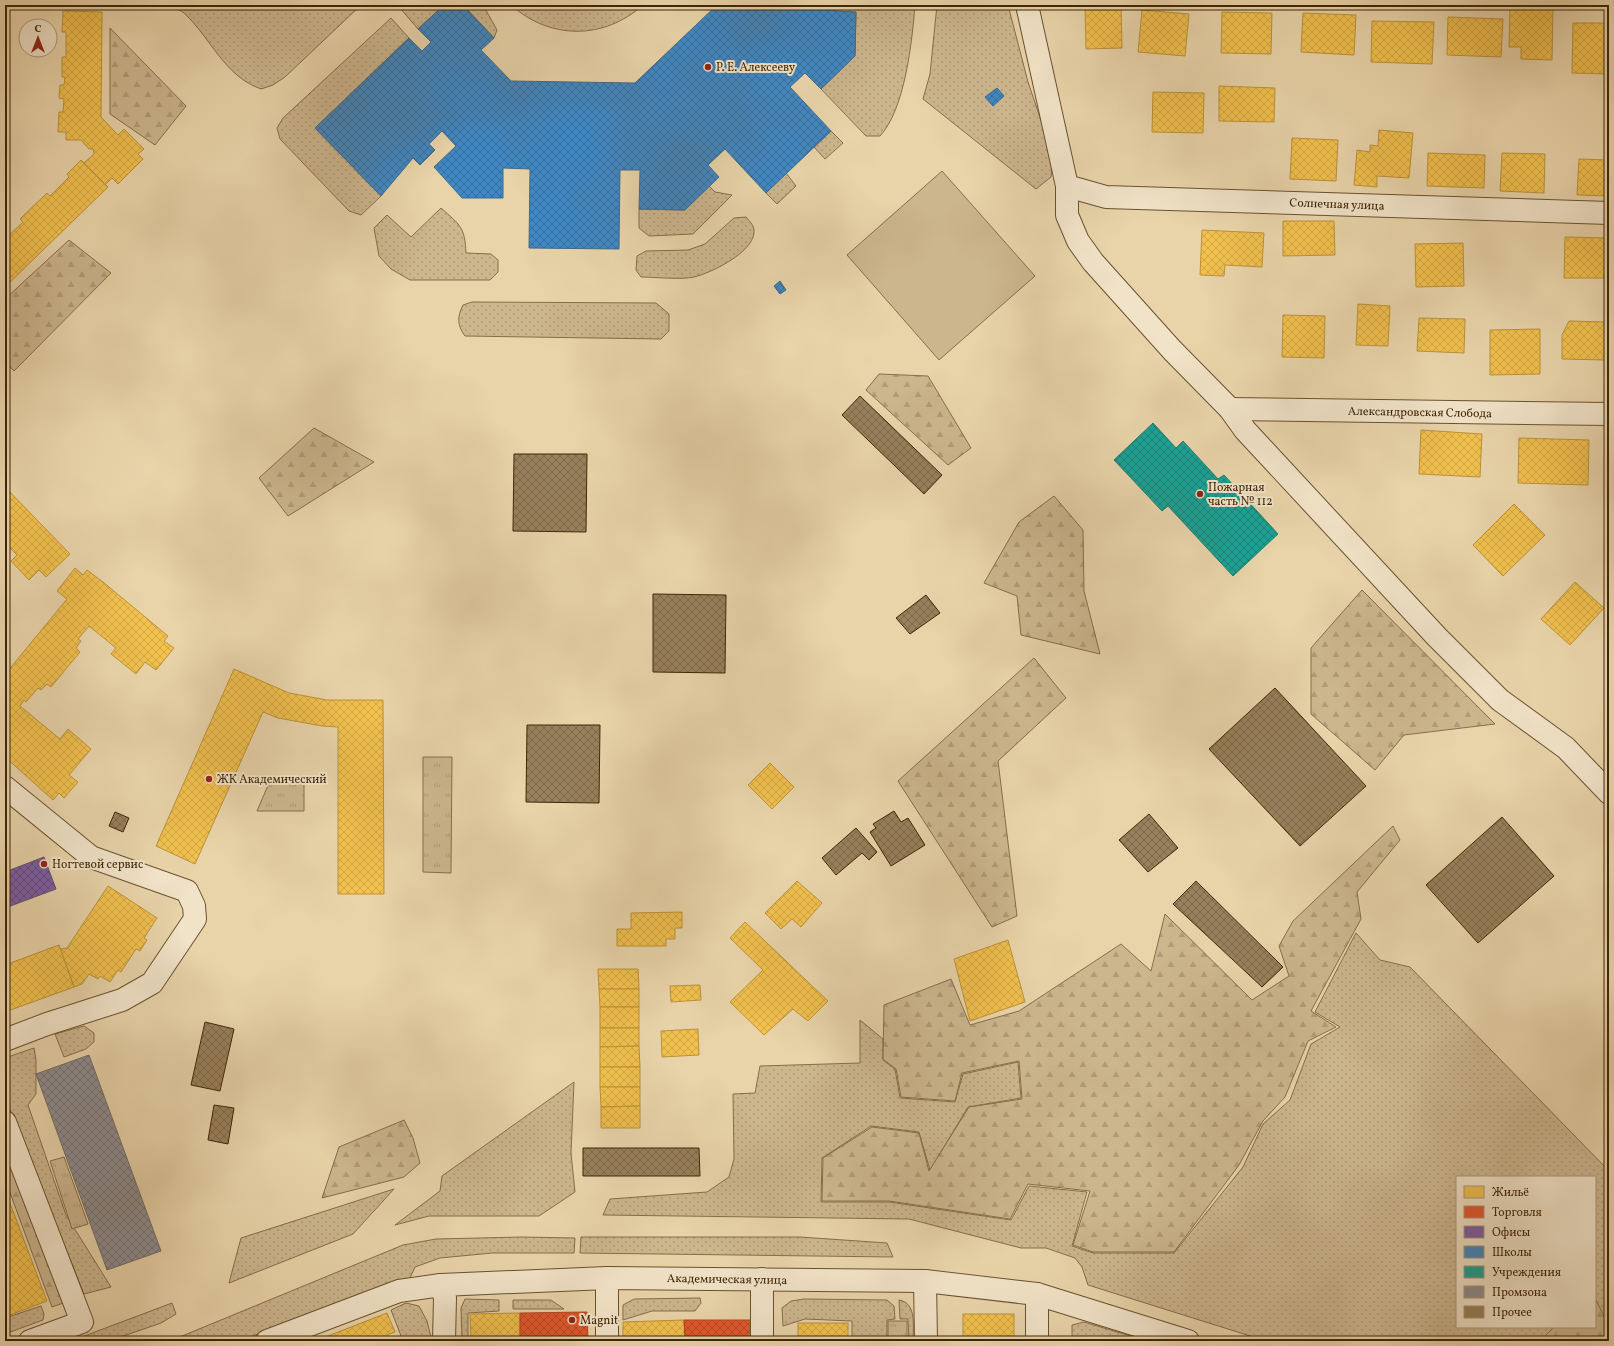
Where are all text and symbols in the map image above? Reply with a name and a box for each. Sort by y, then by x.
north arrow [18,18,58,58]
text: С [34,22,42,37]
place label: Р. Е. Алексееву [716,60,796,76]
marker: Р. Е. Алексееву [703,62,713,72]
street label: Солнечная улица [1289,195,1385,215]
street label: Александровская Слобода [1348,404,1492,422]
place label: Пожарная часть № 112 [1208,480,1273,510]
marker: Пожарная часть № 112 [1195,489,1205,499]
place label: ЖК Академический [217,772,327,788]
marker: ЖК Академический [204,774,214,784]
place label: Ногтевой сервис [52,857,143,873]
marker: Ногтевой сервис [39,859,49,869]
legend [1456,1176,1596,1328]
text: Жильё [1492,1185,1529,1201]
text: Торговля [1492,1205,1542,1221]
text: Офисы [1492,1225,1531,1241]
text: Школы [1492,1245,1532,1261]
text: Учреждения [1492,1265,1561,1281]
street label: Академическая улица [667,1271,787,1289]
text: Промзона [1492,1285,1547,1301]
text: Прочее [1492,1305,1532,1321]
place label: Magnit [580,1313,618,1329]
marker: Magnit [567,1315,577,1325]

